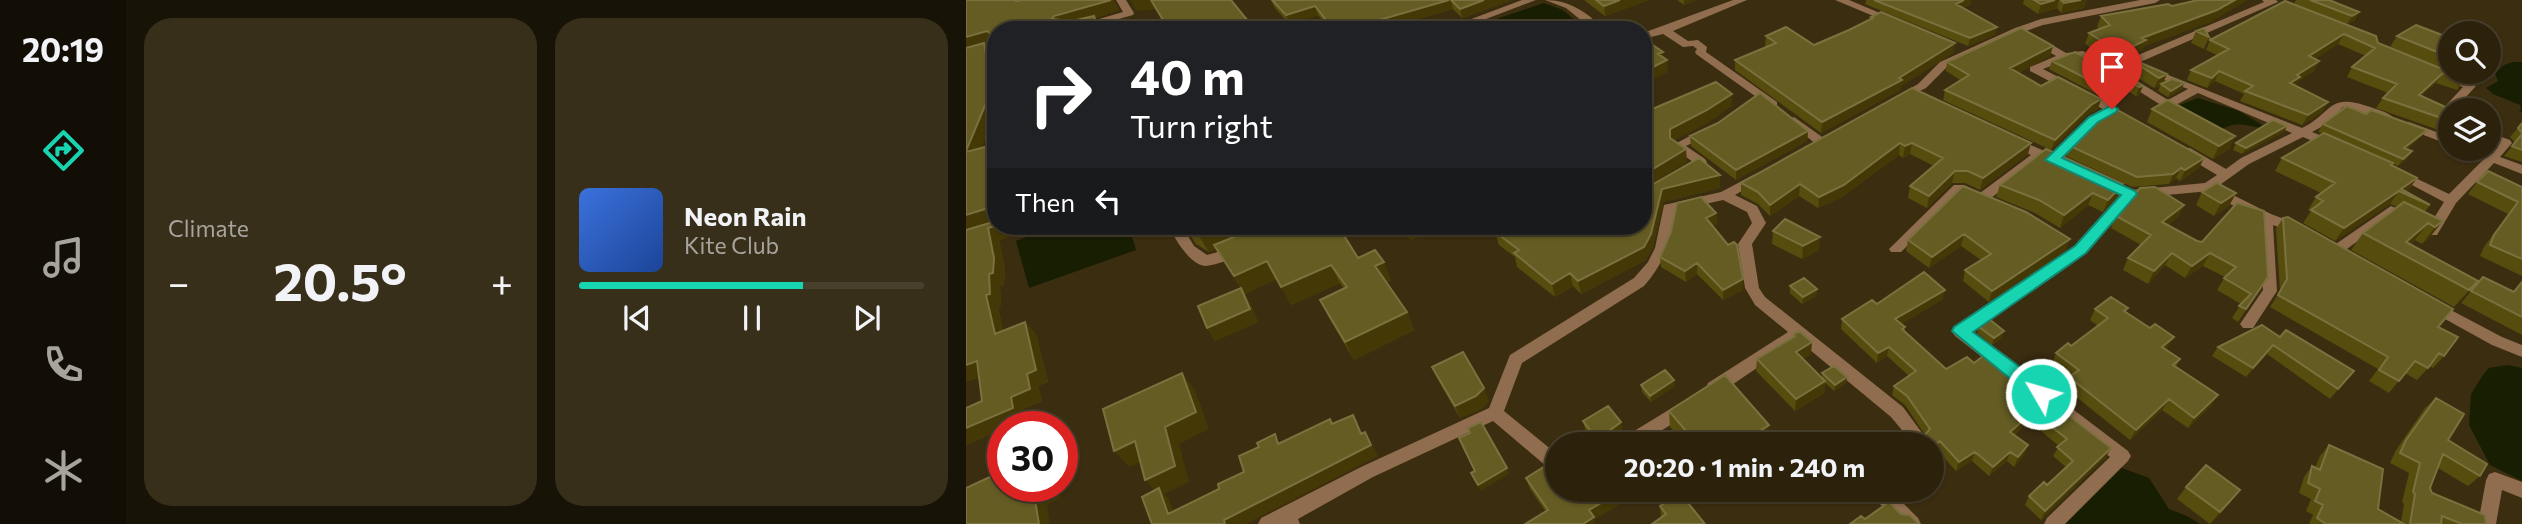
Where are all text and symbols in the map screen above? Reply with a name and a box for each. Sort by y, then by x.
map controls [2438,21,2501,161]
button: search [2438,21,2501,84]
text: 20:19 [22,29,104,69]
pin [2082,37,2142,109]
text: 40 m [1130,45,1245,105]
icon: arrive [2093,48,2131,86]
icon: right [1015,49,1106,140]
button: layers [2438,98,2501,161]
text: Turn right [1130,105,1273,145]
icon: directions [39,126,88,175]
icon: left [1089,182,1127,220]
text: Then [1015,186,1075,217]
text: Neon Rain [684,200,807,231]
text: Climate [168,214,249,242]
text: Kite Club [684,231,779,259]
icon: music [39,233,88,282]
text: 20.5° [273,248,407,312]
text: − [168,258,190,305]
text: + [491,258,513,305]
icon: previous [618,299,656,337]
icon: pause [733,299,771,337]
icon: next [848,299,886,337]
icon: phone [39,340,88,389]
position arrow [2004,357,2078,431]
speed limit sign: 30 [987,411,1078,502]
icon: climate [39,446,88,495]
text: 20:20 · 1 min · 240 m [1624,451,1865,482]

